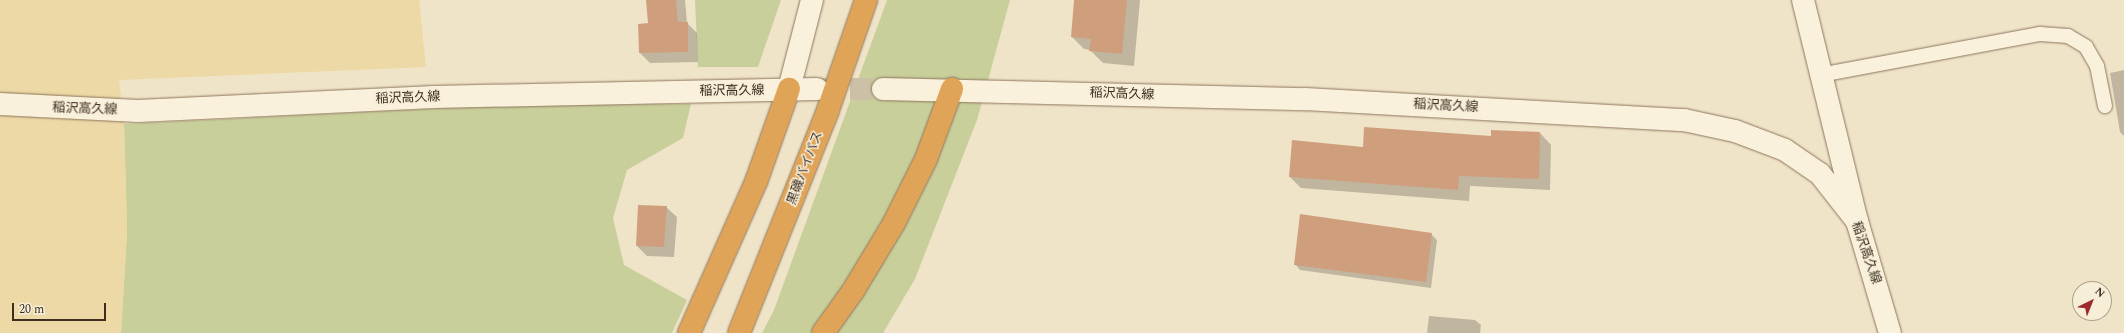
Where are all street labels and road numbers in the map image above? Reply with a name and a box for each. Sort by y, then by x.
street label: 稲沢高久線 [699,83,765,99]
street label: 稲沢高久線 [1089,85,1155,103]
street label: 稲沢高久線 [375,89,441,107]
street label: 稲沢高久線 [1413,97,1479,115]
street label: 稲沢高久線 [52,100,118,118]
street label: 黒磯バイパス [784,129,826,207]
street label: 稲沢高久線 [1848,220,1884,286]

